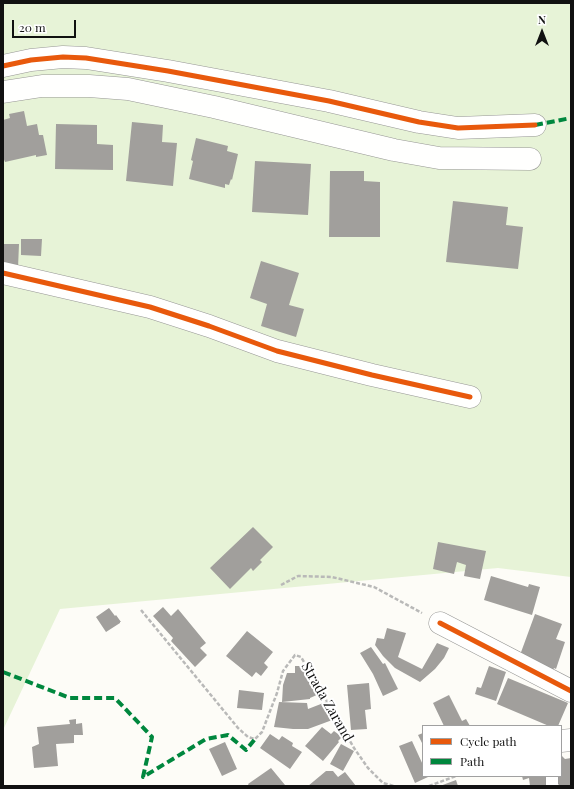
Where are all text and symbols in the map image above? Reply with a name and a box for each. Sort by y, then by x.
scale bar [14,12,78,38]
north arrow [522,12,562,52]
text: N [538,12,546,27]
text: 20 m [19,19,46,35]
street label: Strada Zarand [297,659,357,745]
legend [422,725,562,777]
text: Cycle path [460,733,517,749]
text: Path [460,753,484,769]

